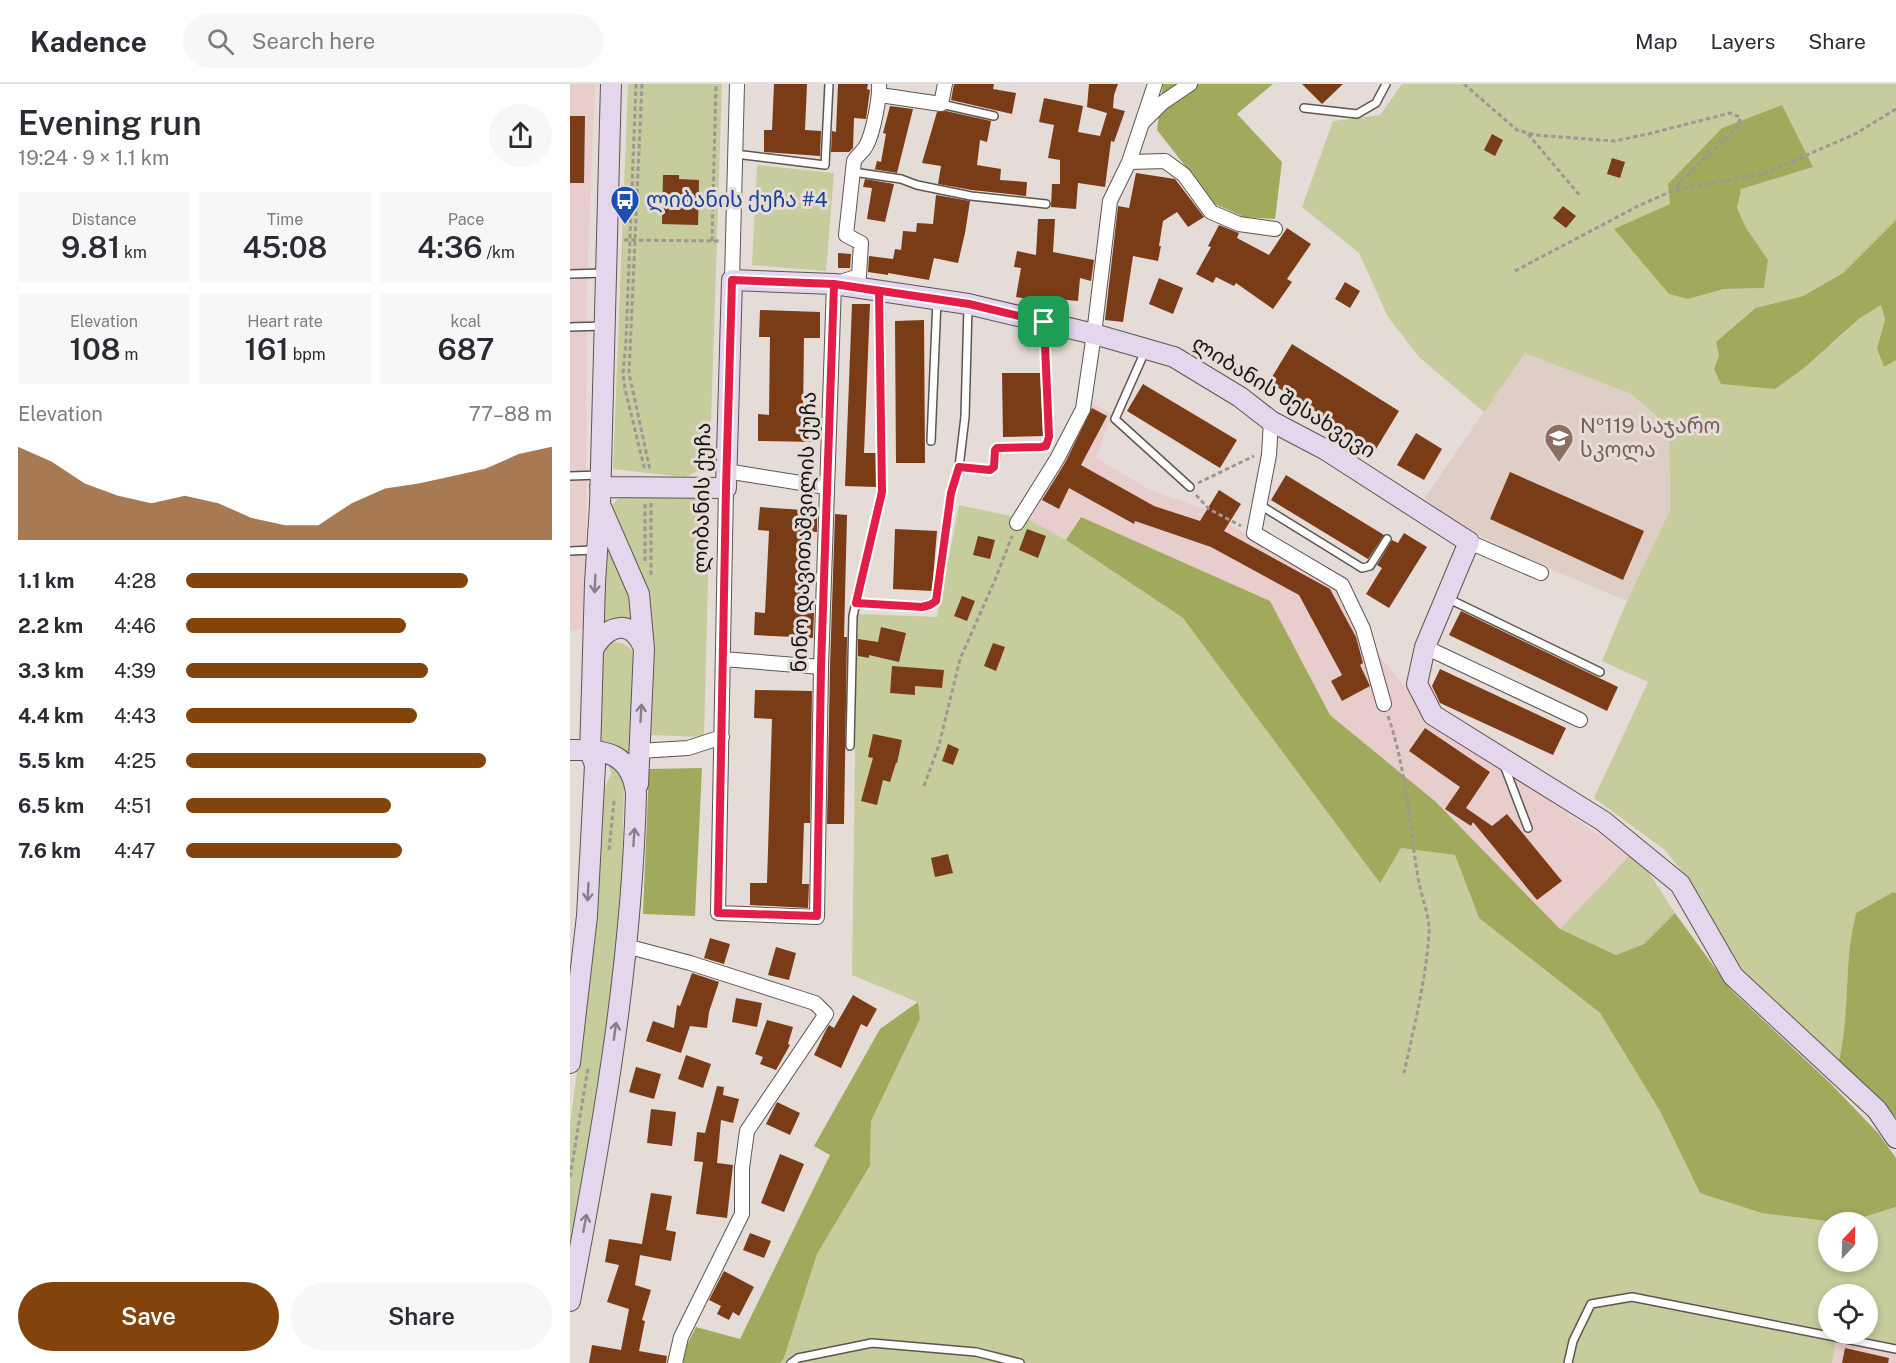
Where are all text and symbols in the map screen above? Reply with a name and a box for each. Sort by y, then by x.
search box [183,14,603,68]
text: Kadence [30,25,147,58]
icon: search [204,25,237,58]
text: Search here [252,28,375,54]
text: Map [1635,29,1678,54]
text: Layers [1711,29,1775,54]
text: Share [1808,29,1866,54]
text: Evening run [18,104,201,142]
button: share [489,104,552,167]
text: 19:24 · 9 × 1.1 km [18,146,169,170]
bus stop icon: ლიბანის ქუჩა #4 [609,184,641,226]
place label: ლიბანის ქუჩა #4 [646,187,828,213]
text: Distance [72,210,136,229]
text: Time [267,210,303,229]
text: Pace [448,210,484,229]
text: 9.81 [61,229,120,265]
text: 45:08 [243,229,327,265]
text: 4:36 [417,229,483,265]
text: km [120,243,147,262]
text: /km [483,243,515,262]
pin [1018,296,1069,347]
icon: arrive [1027,305,1060,338]
text: Elevation [70,312,138,331]
text: Heart rate [247,312,323,331]
text: kcal [451,312,481,331]
street label: ლიბანის შესახვევი [1187,330,1381,464]
text: 108 [70,331,121,367]
text: 161 [244,331,289,367]
text: 687 [438,331,494,367]
text: m [121,345,138,364]
text: bpm [289,345,326,364]
street label: ნინო დავითაშვილის ქუჩა [786,391,822,673]
text: Elevation [18,402,103,426]
text: 77–88 m [469,402,552,426]
place label: №119 საჯარო სკოლა [1580,413,1720,463]
street label: ლიბანის ქუჩა [688,422,716,574]
school or university icon: №119 საჯარო სკოლა [1543,422,1575,464]
text: 1.1 km [18,569,75,593]
text: 4:28 [114,569,156,593]
one-way arrow [589,574,601,593]
text: 2.2 km [18,614,83,638]
text: 4:46 [114,614,156,638]
text: 3.3 km [18,659,84,683]
text: 4:39 [114,659,156,683]
text: 4.4 km [18,704,84,728]
text: 4:43 [114,704,156,728]
one-way arrow [635,704,646,724]
text: 5.5 km [18,749,84,773]
text: 4:25 [114,749,156,773]
text: 6.5 km [18,794,84,818]
text: 4:51 [114,794,152,818]
one-way arrow [628,827,639,847]
text: 7.6 km [18,839,81,863]
text: 4:47 [114,839,156,863]
one-way arrow [583,882,594,902]
one-way arrow [609,1021,620,1041]
north arrow [1818,1212,1878,1272]
map controls [1818,1212,1878,1344]
one-way arrow [580,1214,591,1234]
button: Save [18,1282,279,1351]
button: Share [291,1282,552,1351]
button: locate [1818,1284,1878,1344]

